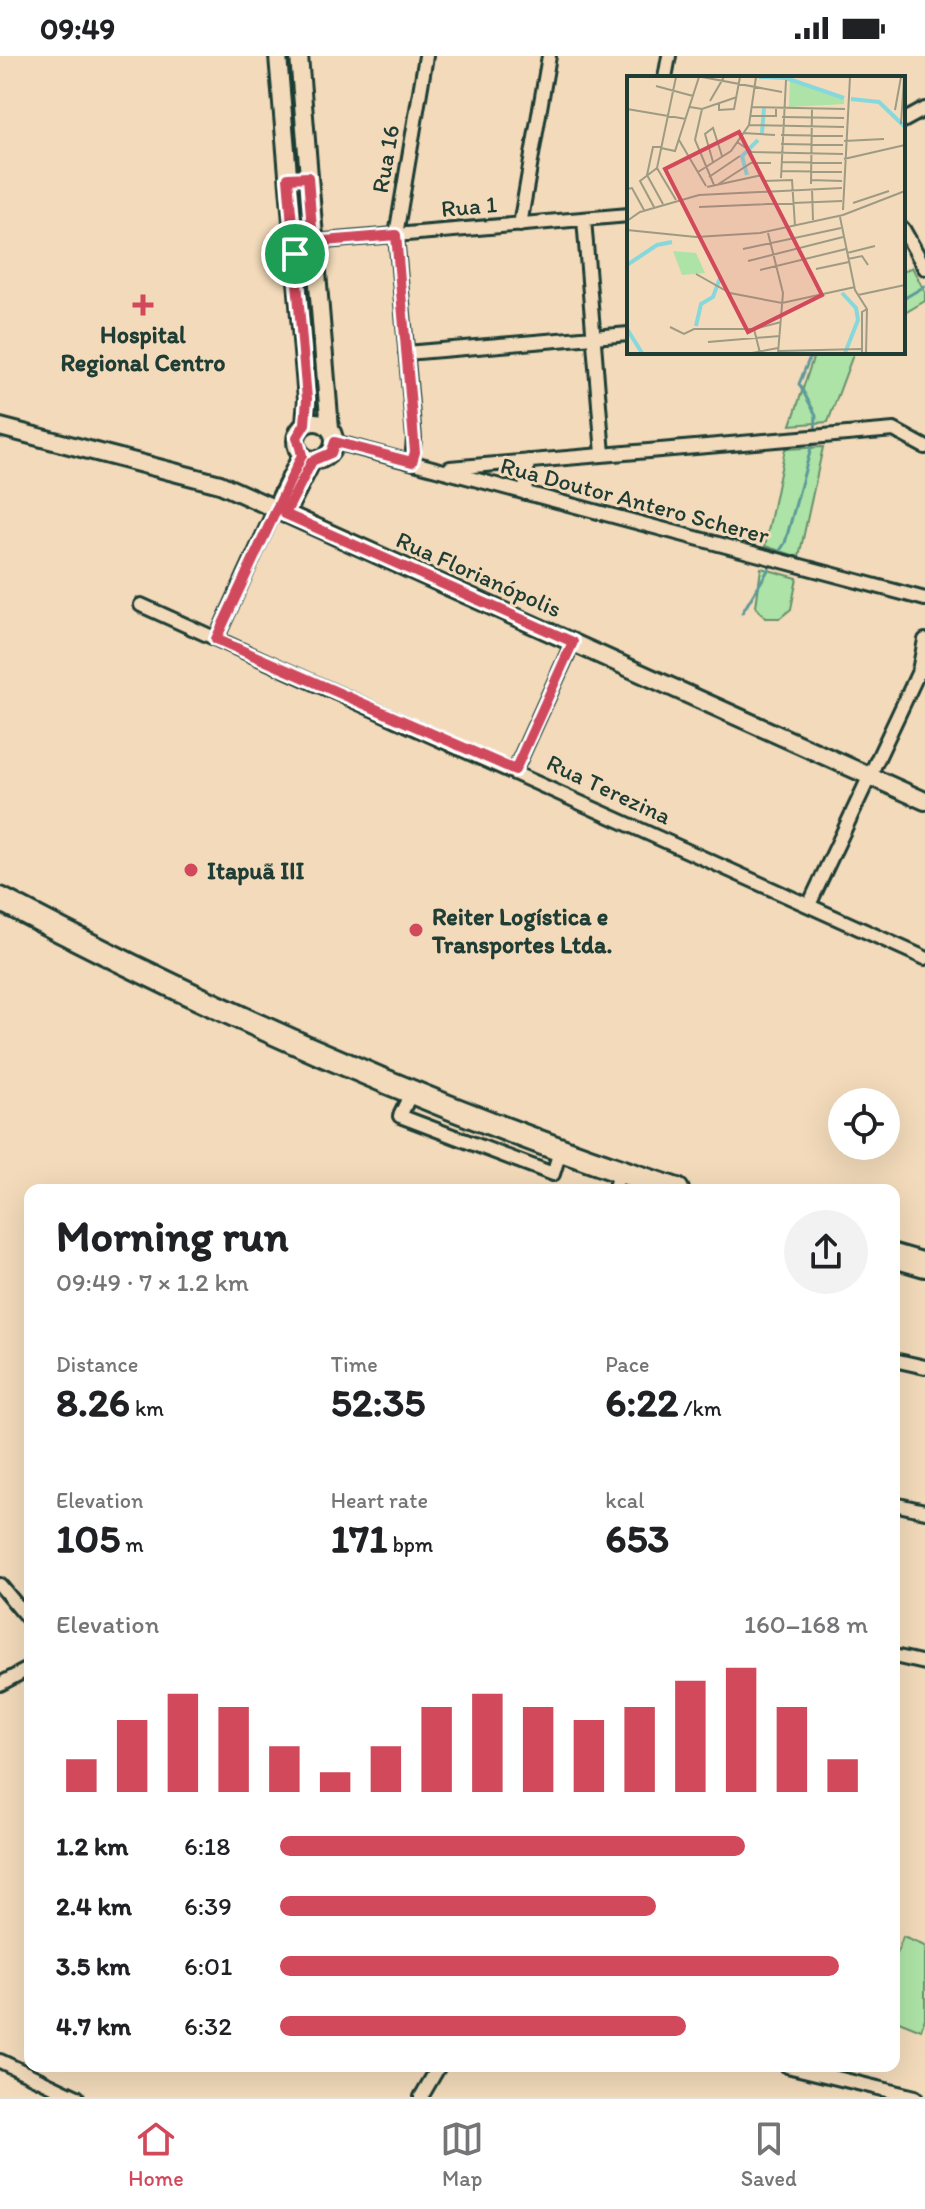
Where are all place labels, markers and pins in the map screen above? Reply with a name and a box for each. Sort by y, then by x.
pin [261,220,329,288]
marker: Hospital Regional Centro [132,294,154,316]
place label: Hospital Regional Centro [60,320,226,378]
place label: Itapuã III [207,856,305,886]
marker: Itapuã III [182,861,200,879]
place label: Reiter Logística e Transportes Ltda. [431,902,613,960]
marker: Reiter Logística e Transportes Ltda. [407,921,425,939]

